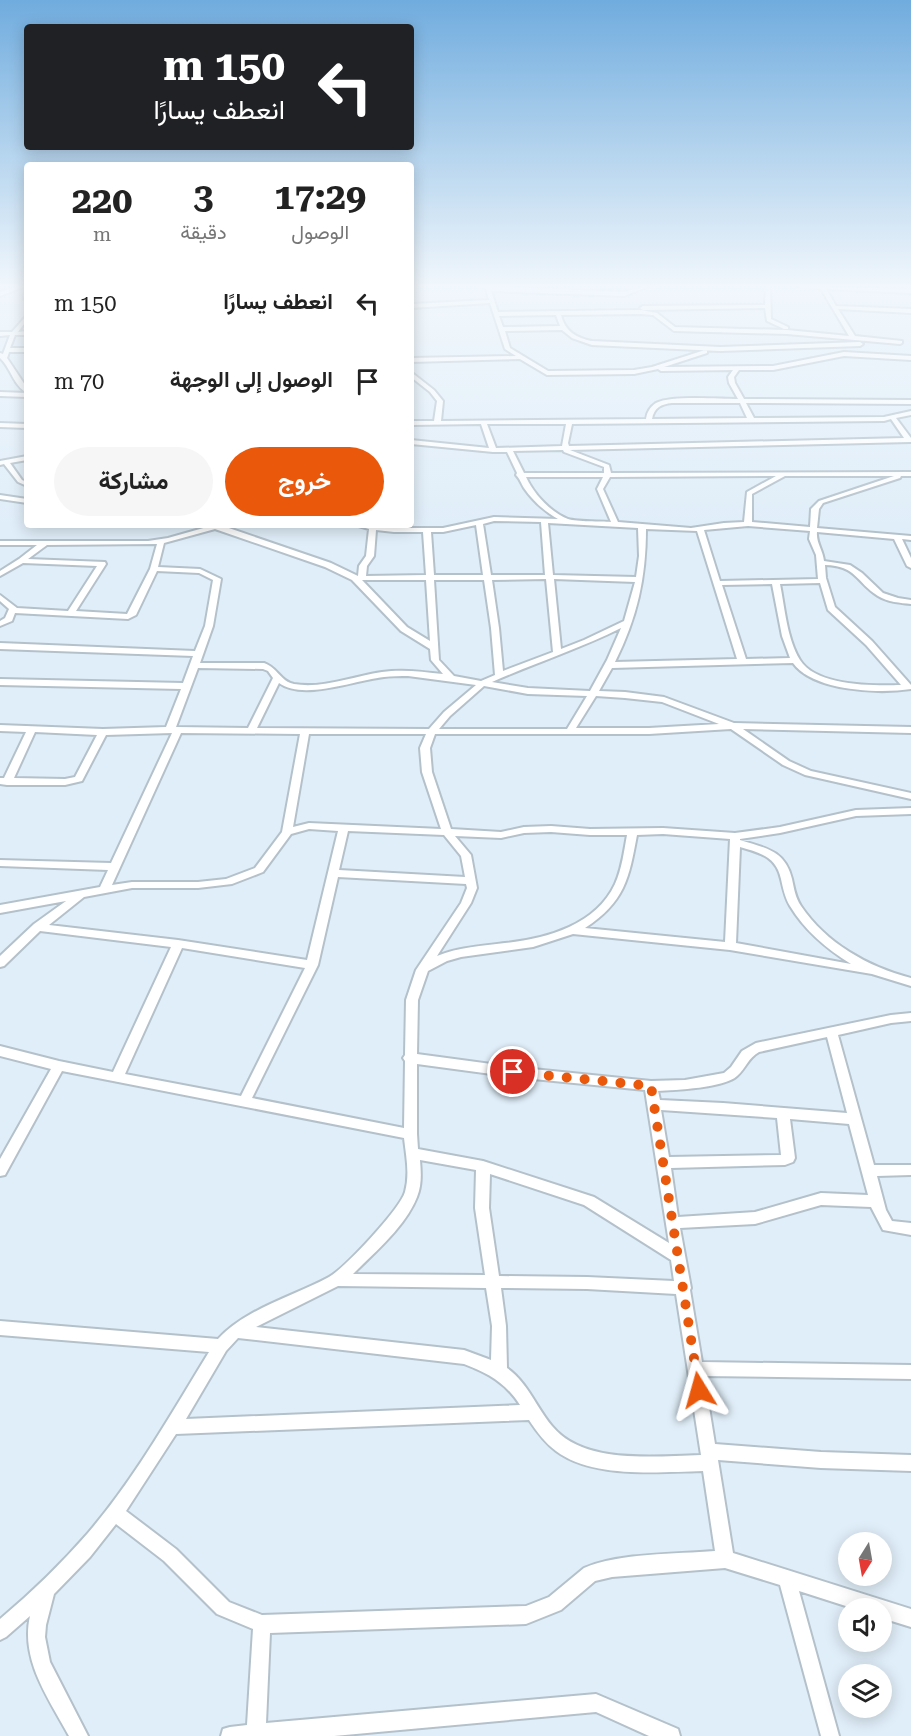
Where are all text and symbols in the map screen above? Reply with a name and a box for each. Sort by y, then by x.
text: 150 m [163,41,285,90]
icon: left [306,48,384,126]
text: انعطف يسارًا [154,94,285,126]
text: 3 [193,176,213,218]
text: 17:29 [274,176,366,218]
text: 220 [72,180,132,222]
text: دقيقة [180,220,226,244]
text: الوصول [291,220,349,244]
text: m [93,222,111,246]
icon: left [351,287,384,320]
text: انعطف يسارًا [223,289,333,314]
text: 150 m [54,291,117,316]
icon: arrive [351,365,384,398]
text: الوصول إلى الوجهة [170,367,333,392]
text: 70 m [54,369,104,394]
button: مشاركة [54,447,213,516]
button: خروج [225,447,384,516]
pin [487,1046,538,1097]
icon: arrive [496,1055,529,1088]
position arrow [667,1358,731,1422]
north arrow [838,1532,892,1586]
map controls [838,1532,892,1718]
button: sound [838,1598,892,1652]
button: layers [838,1664,892,1718]

